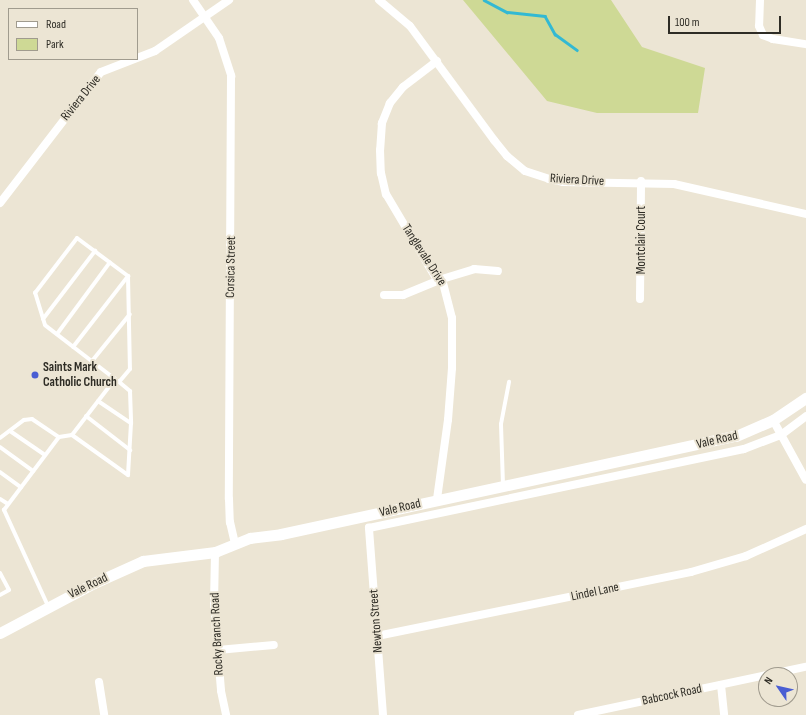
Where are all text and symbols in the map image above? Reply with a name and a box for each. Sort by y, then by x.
legend [8,8,138,60]
scale bar [670,8,783,34]
text: 100 m [675,15,700,30]
text: Road [46,17,66,32]
text: Park [46,37,64,52]
street label: Riviera Drive [58,72,104,124]
street label: Riviera Drive [549,171,605,189]
street label: Montclair Court [633,206,649,274]
street label: Tanglevale Drive [398,221,450,289]
street label: Corsica Street [223,236,239,298]
place label: Saints Mark Catholic Church [43,360,117,391]
marker: Saints Mark Catholic Church [30,370,40,380]
street label: Vale Road [695,428,739,452]
street label: Vale Road [378,496,422,520]
street label: Vale Road [66,570,110,602]
street label: Lindel Lane [570,579,620,605]
street label: Newton Street [366,589,386,653]
street label: Rocky Branch Road [207,592,227,676]
north arrow [758,667,798,707]
text: N [761,674,775,687]
street label: Babcock Road [641,681,703,709]

